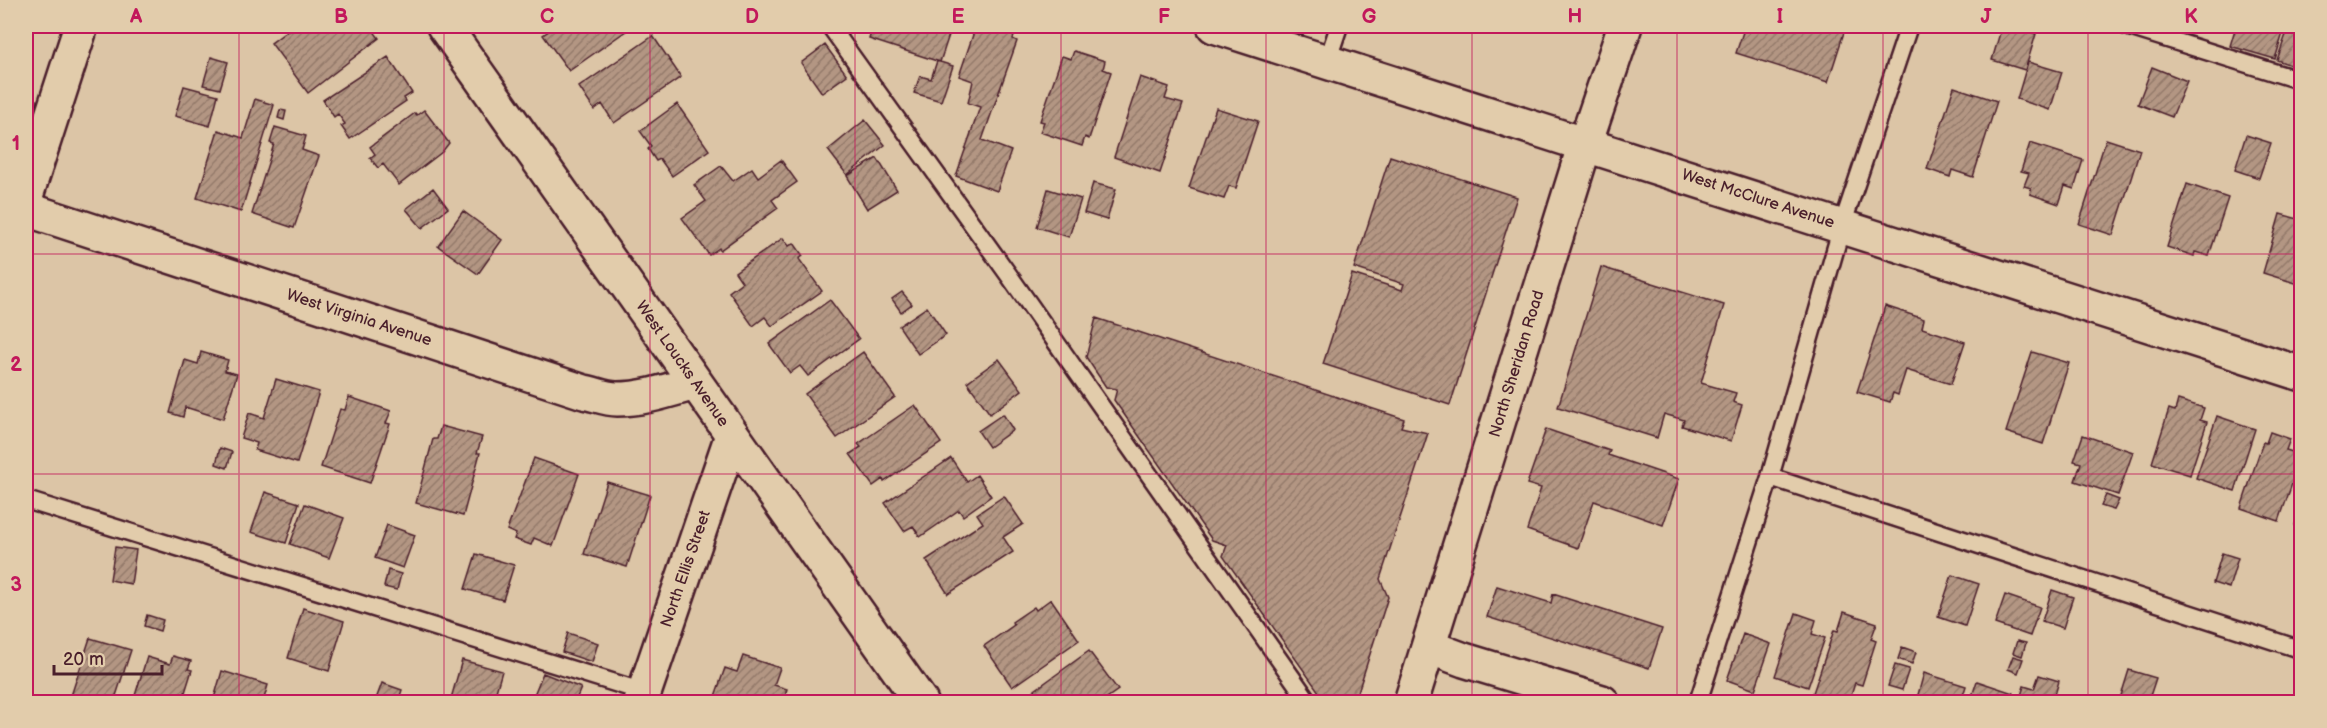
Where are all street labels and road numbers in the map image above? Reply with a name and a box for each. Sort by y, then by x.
street label: West McClure Avenue [1679,165,1837,233]
street label: West Virginia Avenue [284,286,435,351]
street label: North Sheridan Road [1486,288,1548,440]
street label: West Loucks Avenue [631,297,733,431]
street label: North Ellis Street [657,508,715,630]

